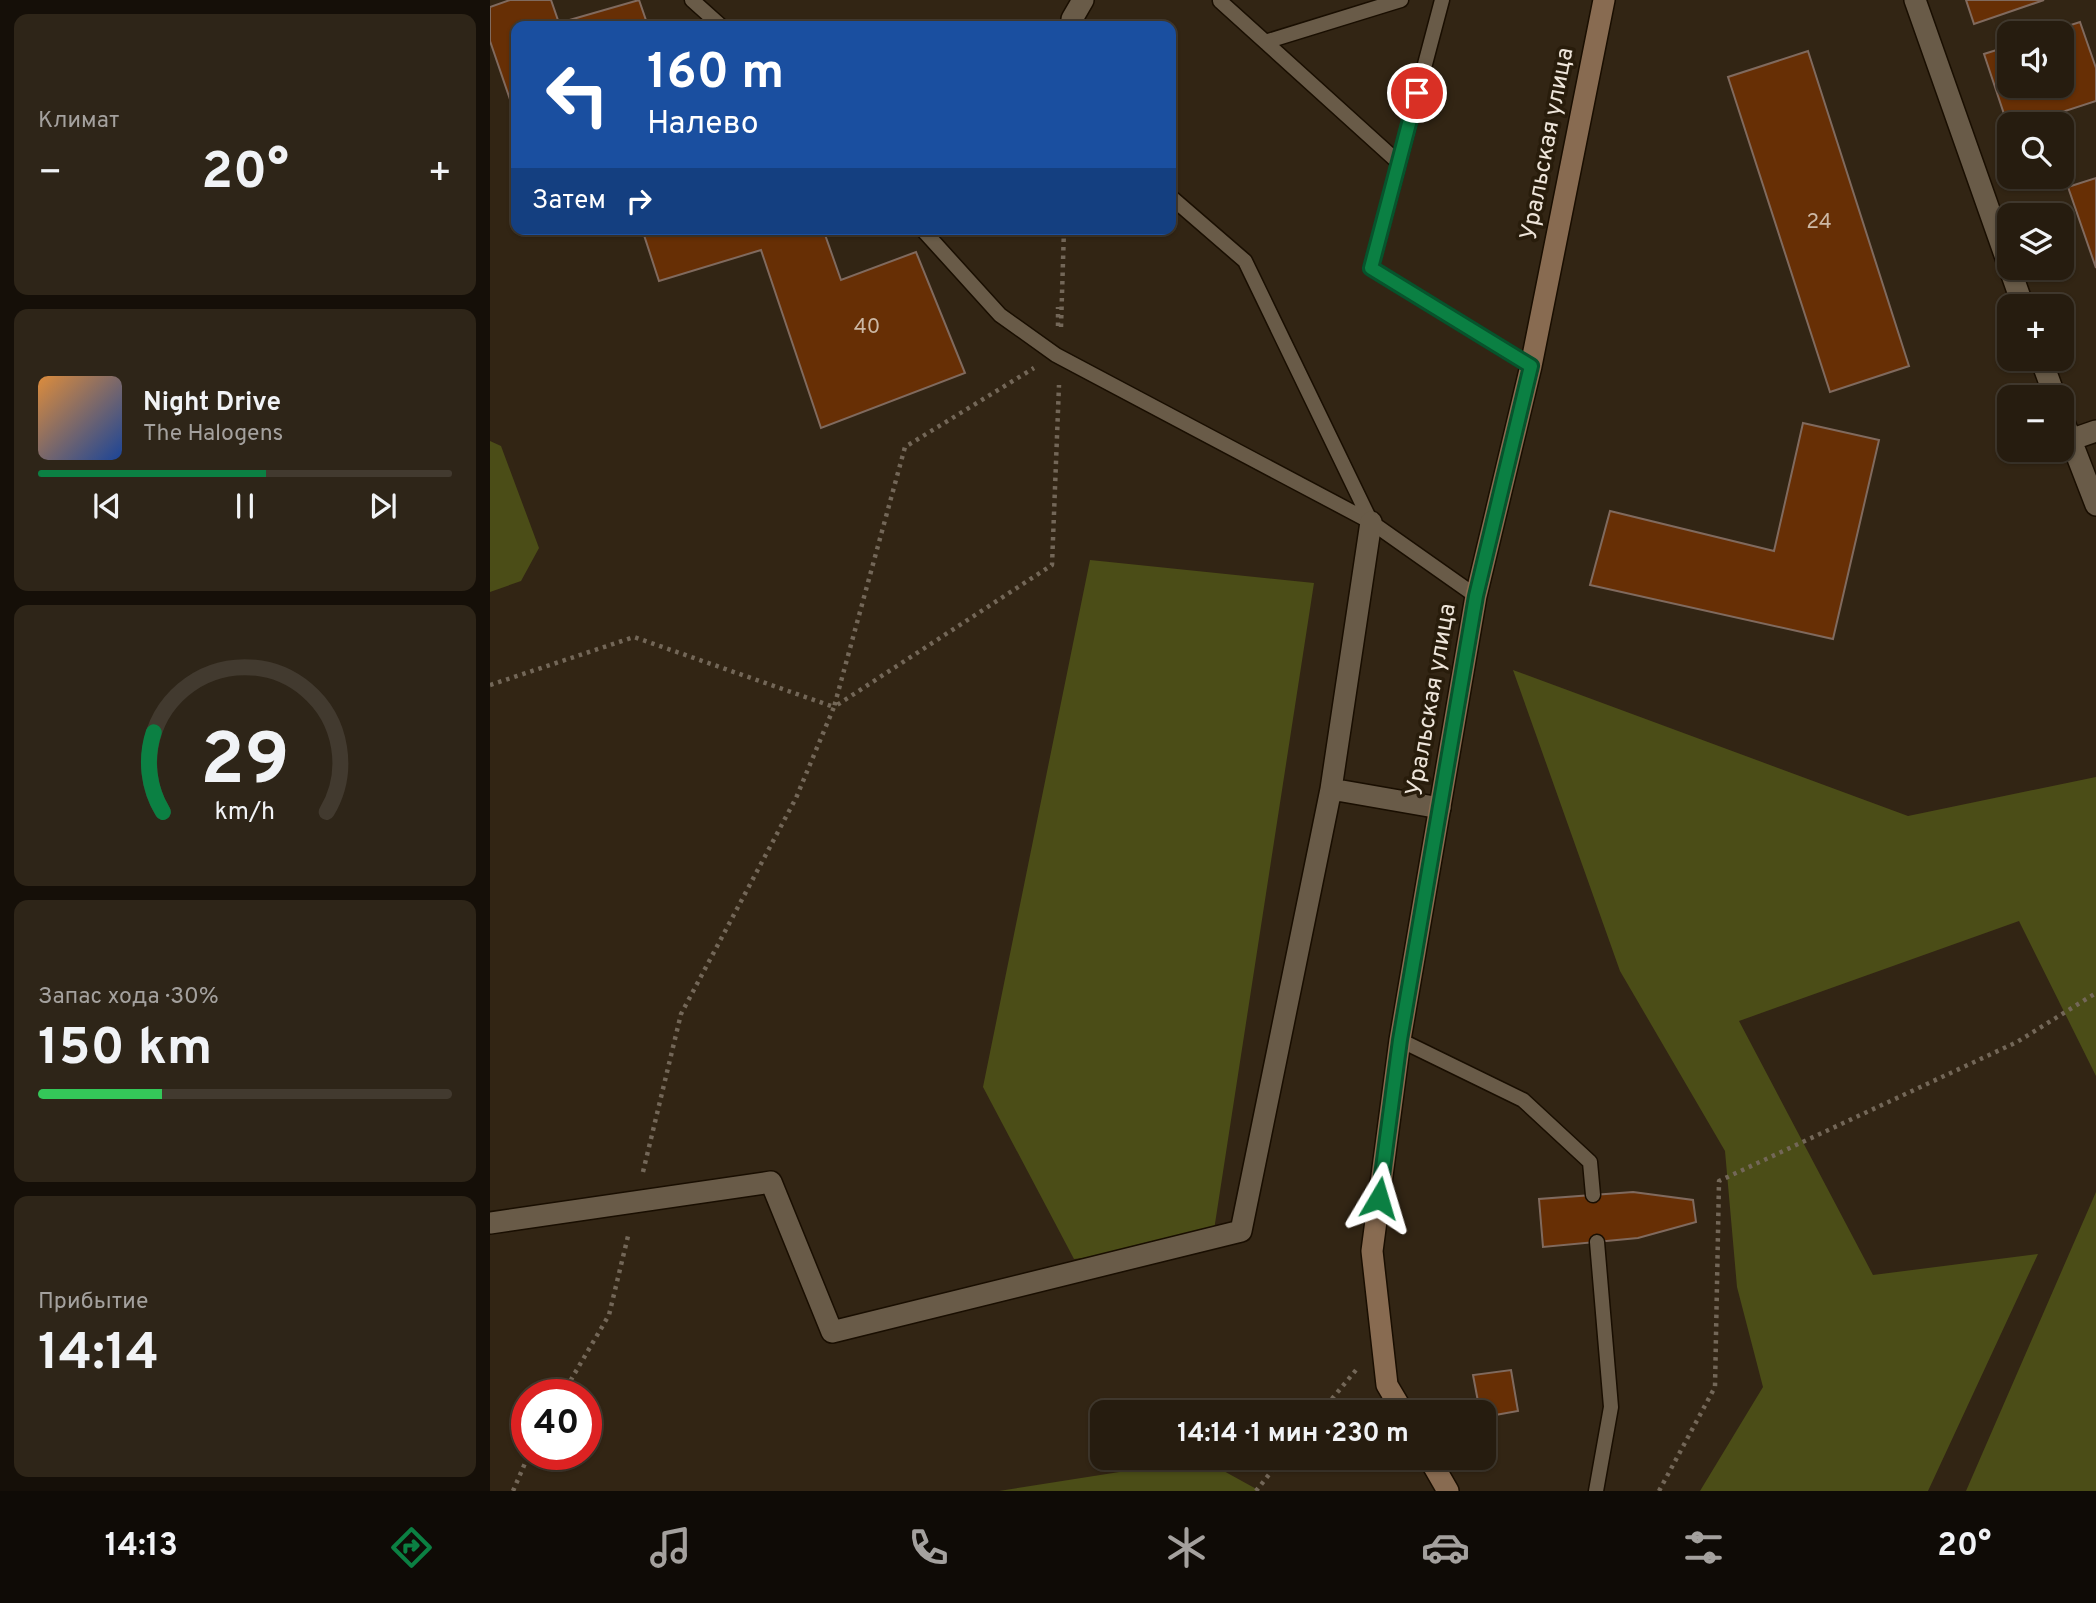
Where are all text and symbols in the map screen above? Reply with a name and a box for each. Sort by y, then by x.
map controls [1997,21,2074,462]
button: sound [1997,21,2074,98]
text: 160 m [647,44,784,106]
street label: Уральская улица [1515,45,1581,243]
icon: left [532,49,623,140]
pin [1387,63,1447,123]
icon: arrive [1398,74,1436,112]
text: Налево [647,105,759,145]
text: Климат [38,107,119,136]
button: search [1997,112,2074,189]
text: 20° [201,141,289,207]
text: − [38,150,63,199]
text: + [427,150,452,199]
icon: right [620,182,658,220]
text: Затем [532,185,606,218]
button: layers [1997,203,2074,280]
house number: 24 [1806,209,1832,236]
button: + [1997,294,2074,371]
house number: 40 [854,314,880,341]
button: − [1997,385,2074,462]
text: Night Drive [143,387,281,420]
text: The Halogens [143,420,283,449]
icon: previous [88,487,126,525]
icon: pause [226,487,264,525]
icon: next [364,487,402,525]
street label: Уральская улица [1400,601,1464,799]
text: 29 [200,718,290,810]
text: km/h [215,796,275,828]
text: Запас хода · 30% [38,983,219,1012]
text: 150 km [38,1017,212,1083]
position arrow [1342,1161,1416,1235]
text: Прибытие [38,1288,148,1317]
text: 14:14 [38,1322,159,1388]
speed limit sign: 40 [511,1379,602,1470]
text: 14:14 · 1 мин · 230 m [1177,1418,1409,1451]
icon: directions [387,1523,436,1572]
icon: music [646,1523,695,1572]
icon: phone [904,1523,953,1572]
icon: climate [1162,1523,1211,1572]
icon: car [1421,1523,1470,1572]
icon: filters [1679,1523,1728,1572]
text: 14:13 [105,1527,178,1567]
text: 20° [1937,1527,1991,1567]

